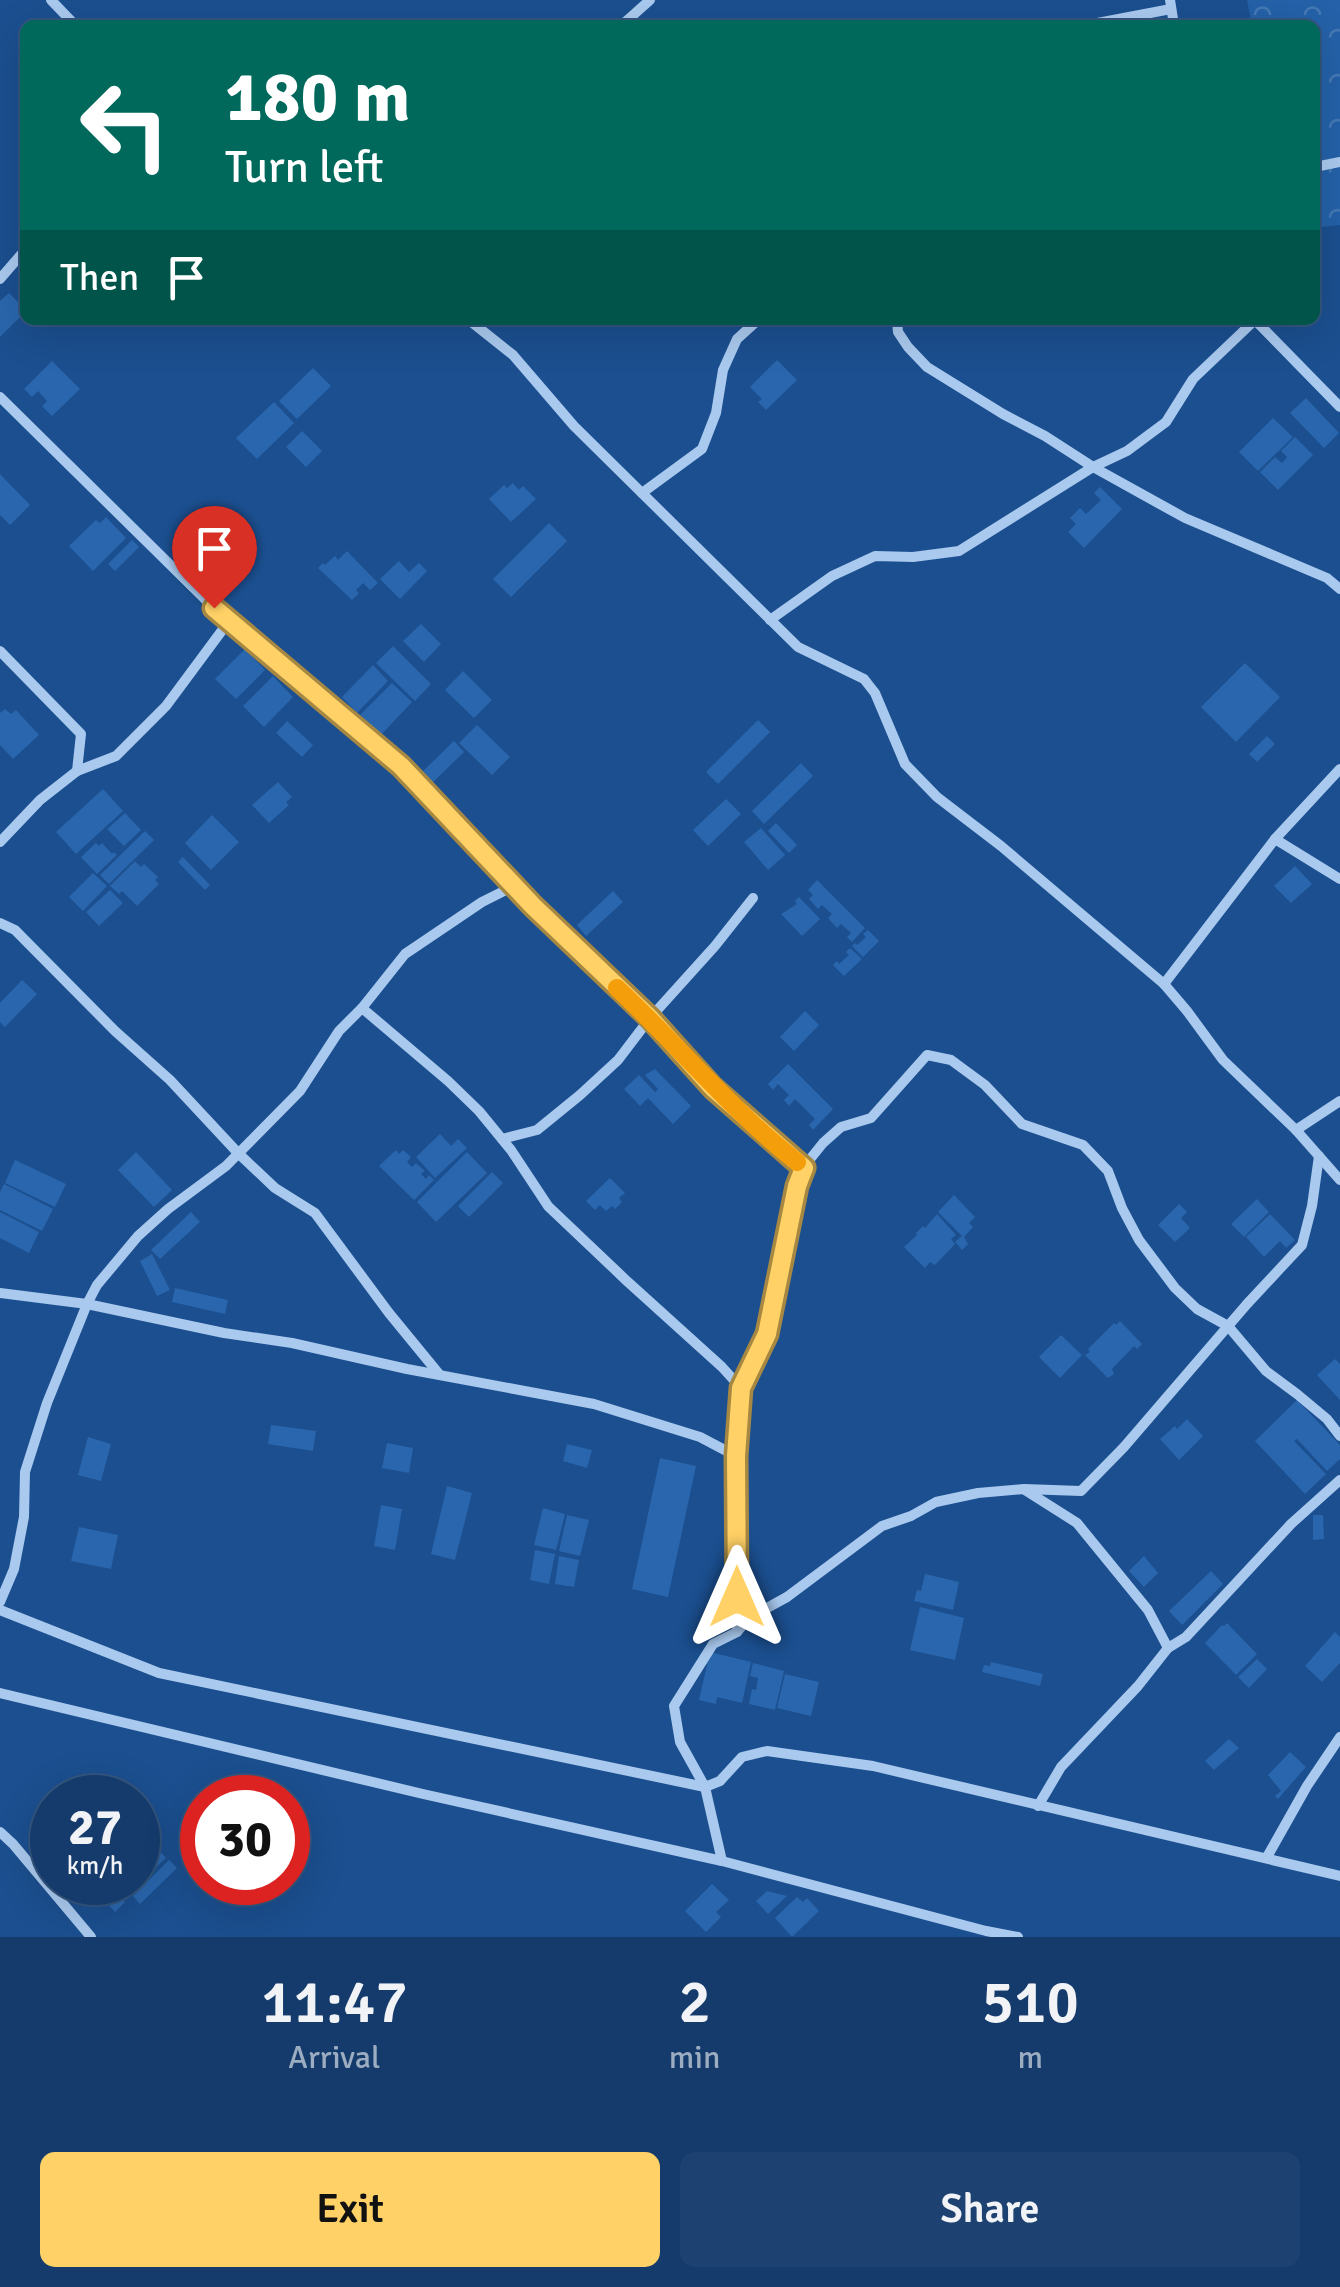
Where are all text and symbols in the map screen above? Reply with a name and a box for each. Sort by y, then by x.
text: 180 m [225,54,410,140]
icon: left [60,60,190,190]
text: Turn left [225,140,384,195]
icon: arrive [159,250,214,305]
text: Then [60,254,139,301]
pin [172,506,257,609]
icon: arrive [187,521,242,576]
position arrow [685,1545,789,1649]
speed limit sign: 30 [180,1775,310,1905]
text: 27 [68,1797,122,1859]
text: km/h [67,1850,123,1881]
text: 11:47 [261,1966,408,2040]
text: 2 [678,1966,711,2040]
text: 510 [982,1966,1079,2040]
text: Arrival [288,2038,381,2077]
text: min [669,2038,720,2077]
text: m [1017,2038,1043,2077]
button: Exit [40,2152,660,2267]
button: Share [680,2152,1300,2267]

